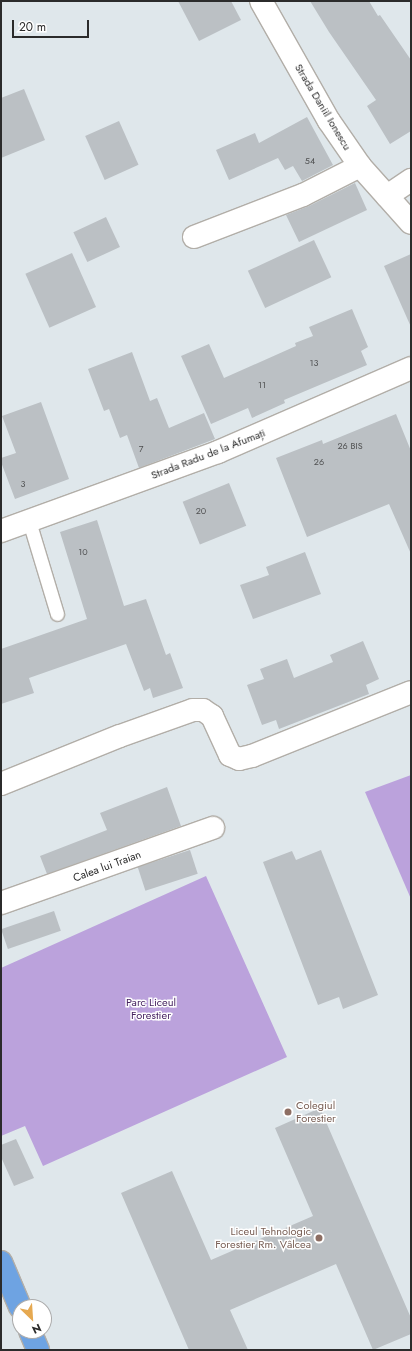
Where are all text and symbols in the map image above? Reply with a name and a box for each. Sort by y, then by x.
scale bar [14,12,91,38]
text: 20 m [19,18,46,36]
street label: Strada Daniil Ionescu [292,61,354,153]
house number: 54 [305,156,315,166]
house number: 13 [310,358,318,368]
house number: 11 [258,380,266,390]
street label: Strada Radu de la Afumați [149,426,267,482]
house number: 26 BIS [337,441,363,451]
house number: 7 [139,444,143,454]
house number: 26 [314,457,324,467]
house number: 3 [21,479,25,489]
house number: 20 [196,506,206,516]
house number: 10 [78,547,88,557]
street label: Calea lui Traian [71,848,143,884]
park label: Parc Liceul Forestier [126,996,176,1022]
place label: Colegiul Forestier [296,1099,336,1125]
marker: Colegiul Forestier [283,1107,293,1117]
place label: Liceul Tehnologic Forestier Rm. Vâlcea [215,1225,311,1251]
marker: Liceul Tehnologic Forestier Rm. Vâlcea [314,1233,324,1243]
north arrow [12,1299,52,1339]
text: N [29,1320,44,1338]

